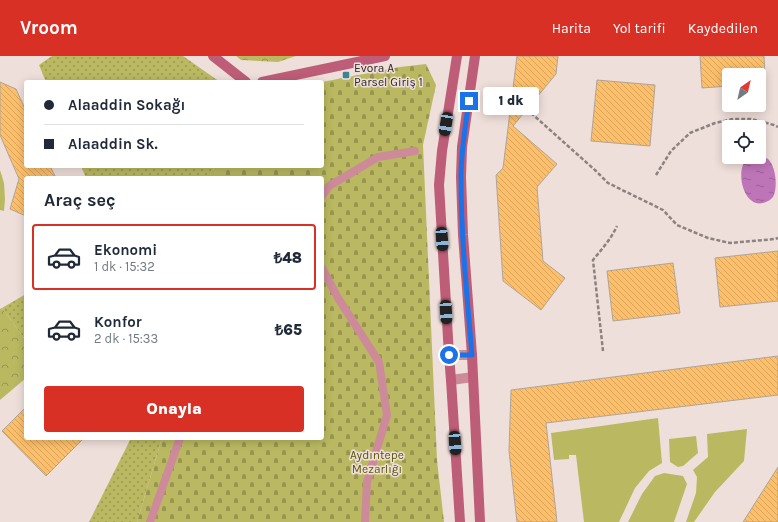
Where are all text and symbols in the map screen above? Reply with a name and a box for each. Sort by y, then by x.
text: Vroom [20,17,78,39]
text: Harita [552,20,591,37]
text: Yol tarifi [613,20,666,37]
text: Kaydedilen [688,20,758,37]
place label: Evora A Parsel Giriş 1 [354,61,423,89]
north arrow [722,68,766,112]
map controls [722,68,766,164]
marker: Evora A Parsel Giriş 1 [341,70,351,80]
callout: 1 dk [483,87,539,115]
route end [460,92,478,110]
text: 1 dk [499,93,523,108]
text: Alaaddin Sokağı [68,96,185,114]
car [438,111,454,137]
button: locate [722,120,766,164]
text: Alaaddin Sk. [68,135,158,153]
text: Araç seç [44,189,116,211]
car [435,227,449,251]
icon: car [46,239,82,275]
text: Ekonomi [94,241,157,259]
text: ₺48 [274,249,302,267]
text: 1 dk · 15:32 [94,259,155,274]
car [439,300,453,324]
icon: car [46,311,82,347]
text: Konfor [94,313,142,331]
text: ₺65 [275,321,302,339]
text: 2 dk · 15:33 [94,331,158,346]
route start [440,346,458,364]
button: Onayla [44,386,304,432]
car [448,431,462,455]
park label: Aydıntepe Mezarlığı [350,448,404,476]

